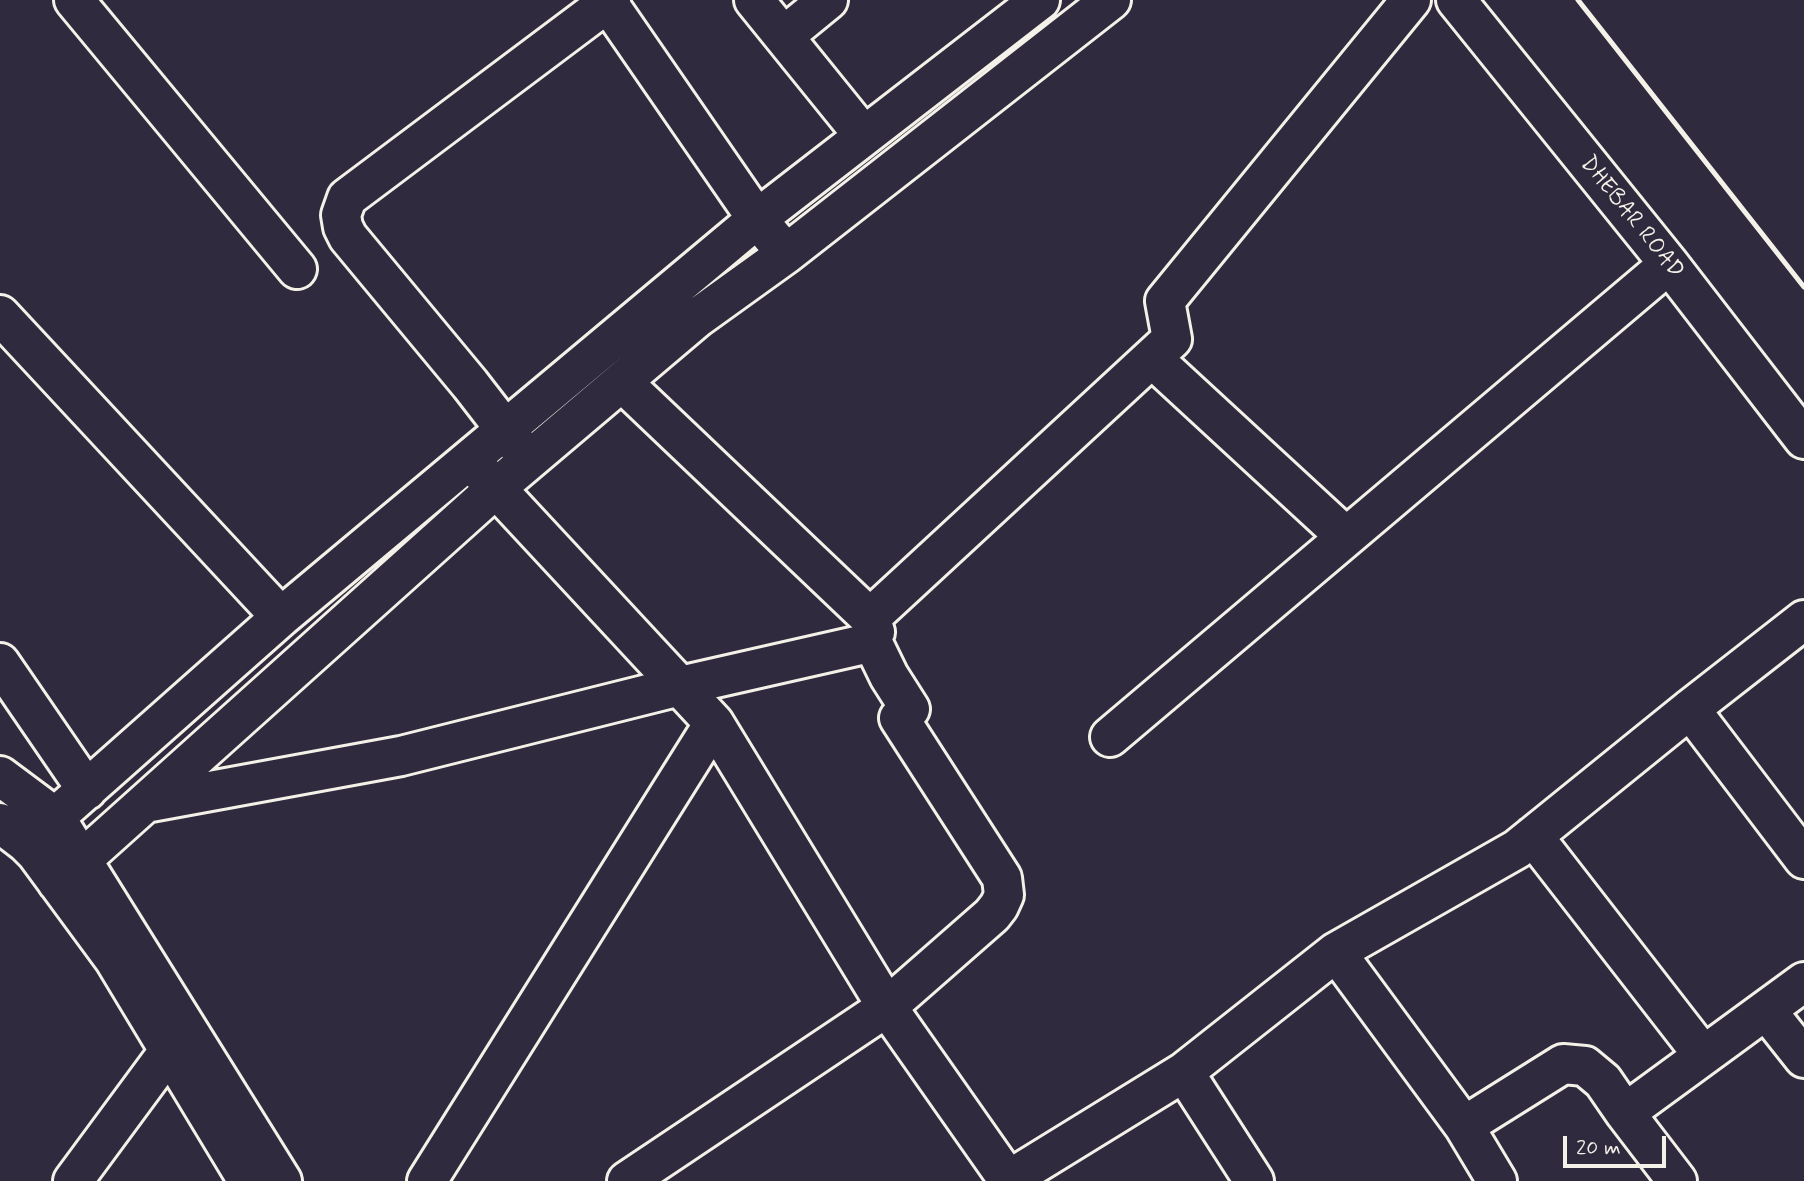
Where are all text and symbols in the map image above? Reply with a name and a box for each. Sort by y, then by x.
street label: DHEBAR ROAD [1573,151,1689,285]
scale bar [1566,1122,1669,1166]
text: 20 m [1576,1134,1621,1162]

